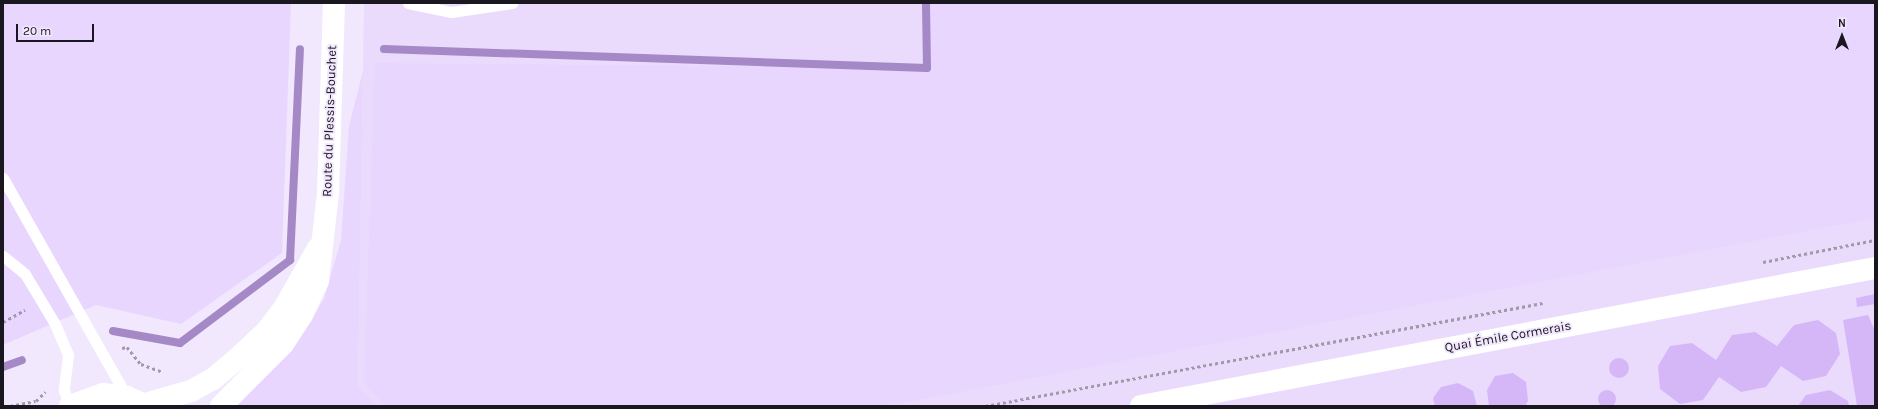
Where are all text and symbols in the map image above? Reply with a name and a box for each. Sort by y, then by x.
scale bar [18,16,96,42]
north arrow [1822,16,1862,56]
text: N [1838,17,1846,30]
text: 20 m [23,24,51,38]
street label: Route du Plessis-Bouchet [320,45,340,197]
street label: Quai Émile Cormerais [1443,318,1573,356]

